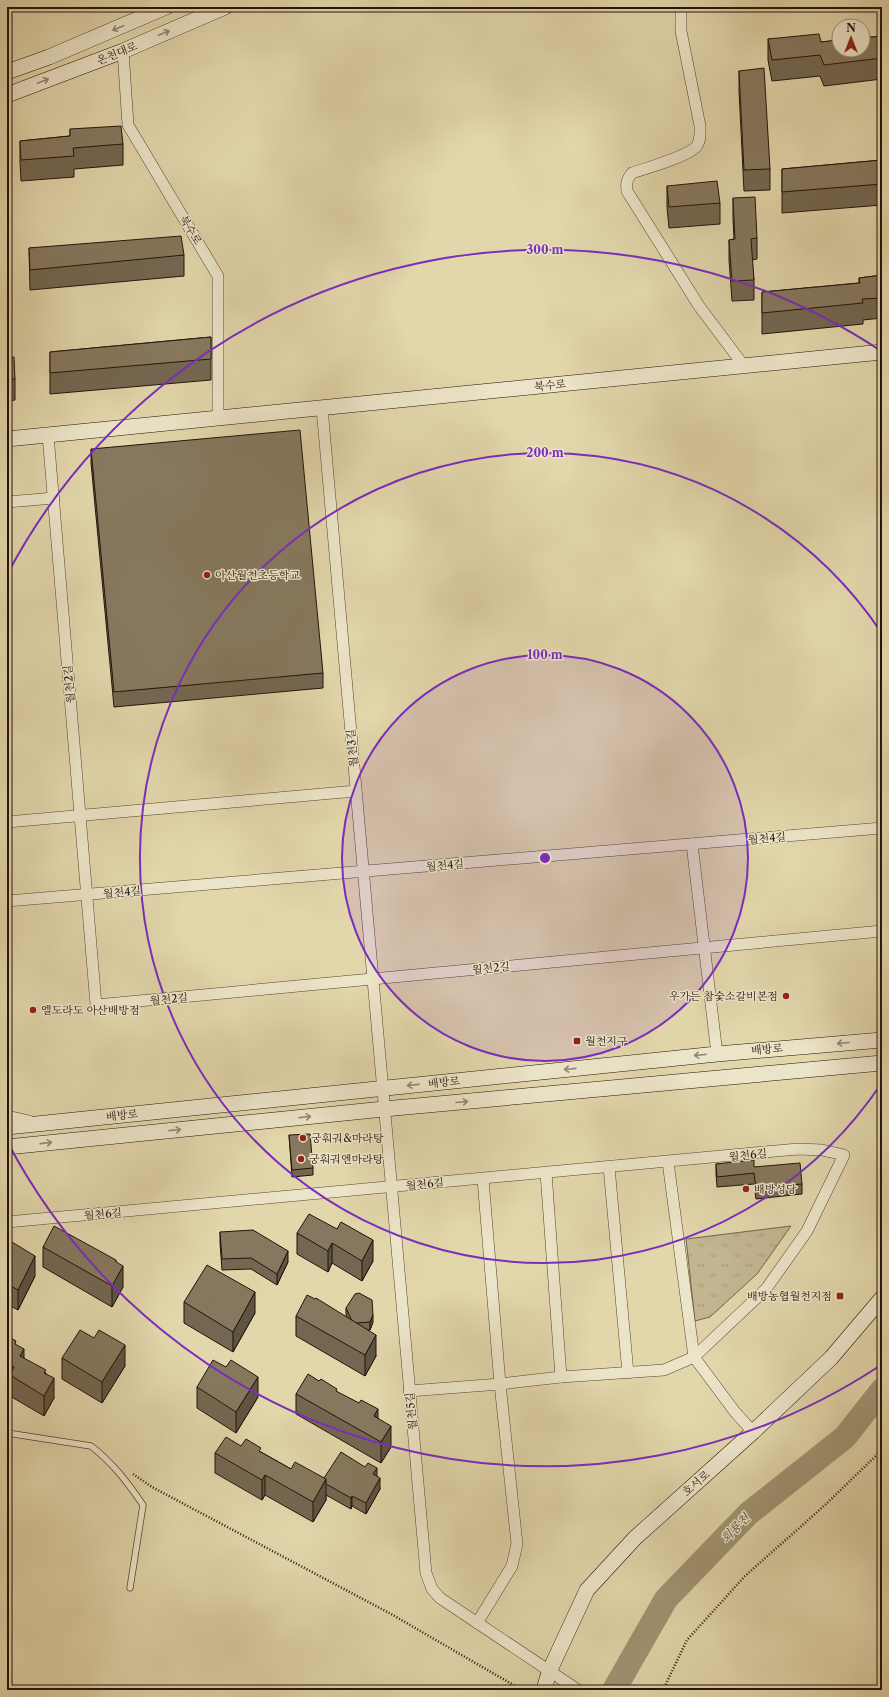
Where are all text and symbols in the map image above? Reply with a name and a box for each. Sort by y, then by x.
north arrow [831,18,871,58]
text: N [846,21,856,35]
one-way arrow [112,25,124,32]
one-way arrow [158,29,170,37]
street label: 온천대로 [95,38,140,67]
one-way arrow [37,77,49,85]
street label: 북수로 [177,213,205,248]
text: 300 m [526,242,564,257]
street label: 북수로 [533,376,567,394]
text: 200 m [526,445,564,460]
place label: 아산월천초등학교 [215,568,300,582]
marker: 아산월천초등학교 [202,570,212,580]
text: 100 m [527,647,563,662]
street label: 월천2길 [60,664,78,704]
street label: 월천3길 [343,728,361,768]
street label: 월천4길 [747,829,787,847]
centre of rings [538,851,552,865]
street label: 월천4길 [425,856,465,874]
street label: 월천4길 [102,883,142,901]
street label: 월천2길 [471,959,511,977]
place label: 우가든 참숯소갈비본점 [669,989,778,1003]
street label: 월천2길 [149,990,189,1008]
marker: 우가든 참숯소갈비본점 [781,991,791,1001]
place label: 엘도라도 아산배방점 [41,1003,140,1017]
marker: 엘도라도 아산배방점 [28,1005,38,1015]
place label: 월천지구 [585,1034,628,1048]
marker: 월천지구 [572,1036,582,1046]
one-way arrow [837,1039,850,1046]
street label: 배방로 [751,1041,784,1057]
one-way arrow [694,1052,707,1059]
one-way arrow [564,1065,577,1073]
street label: 배방로 [427,1073,461,1091]
one-way arrow [407,1082,420,1089]
one-way arrow [455,1098,468,1105]
street label: 배방로 [105,1106,139,1124]
one-way arrow [298,1113,311,1121]
one-way arrow [168,1126,181,1133]
place label: 궁훠궈&마라탕 [311,1131,384,1145]
marker: 궁훠궈&마라탕 [298,1133,308,1143]
one-way arrow [39,1139,52,1146]
street label: 월천6길 [728,1146,768,1164]
place label: 궁훠궈엔마라탕 [309,1152,384,1166]
marker: 궁훠궈엔마라탕 [296,1154,306,1164]
street label: 월천6길 [405,1175,445,1193]
place label: 배방성당 [754,1182,797,1196]
marker: 배방성당 [741,1184,751,1194]
street label: 월천6길 [83,1205,123,1223]
place label: 배방농협월천지점 [747,1289,832,1303]
marker: 배방농협월천지점 [835,1291,845,1301]
street label: 월천5길 [402,1392,420,1430]
street label: 호서로 [679,1467,713,1499]
water label: 회룡천 [717,1509,754,1546]

